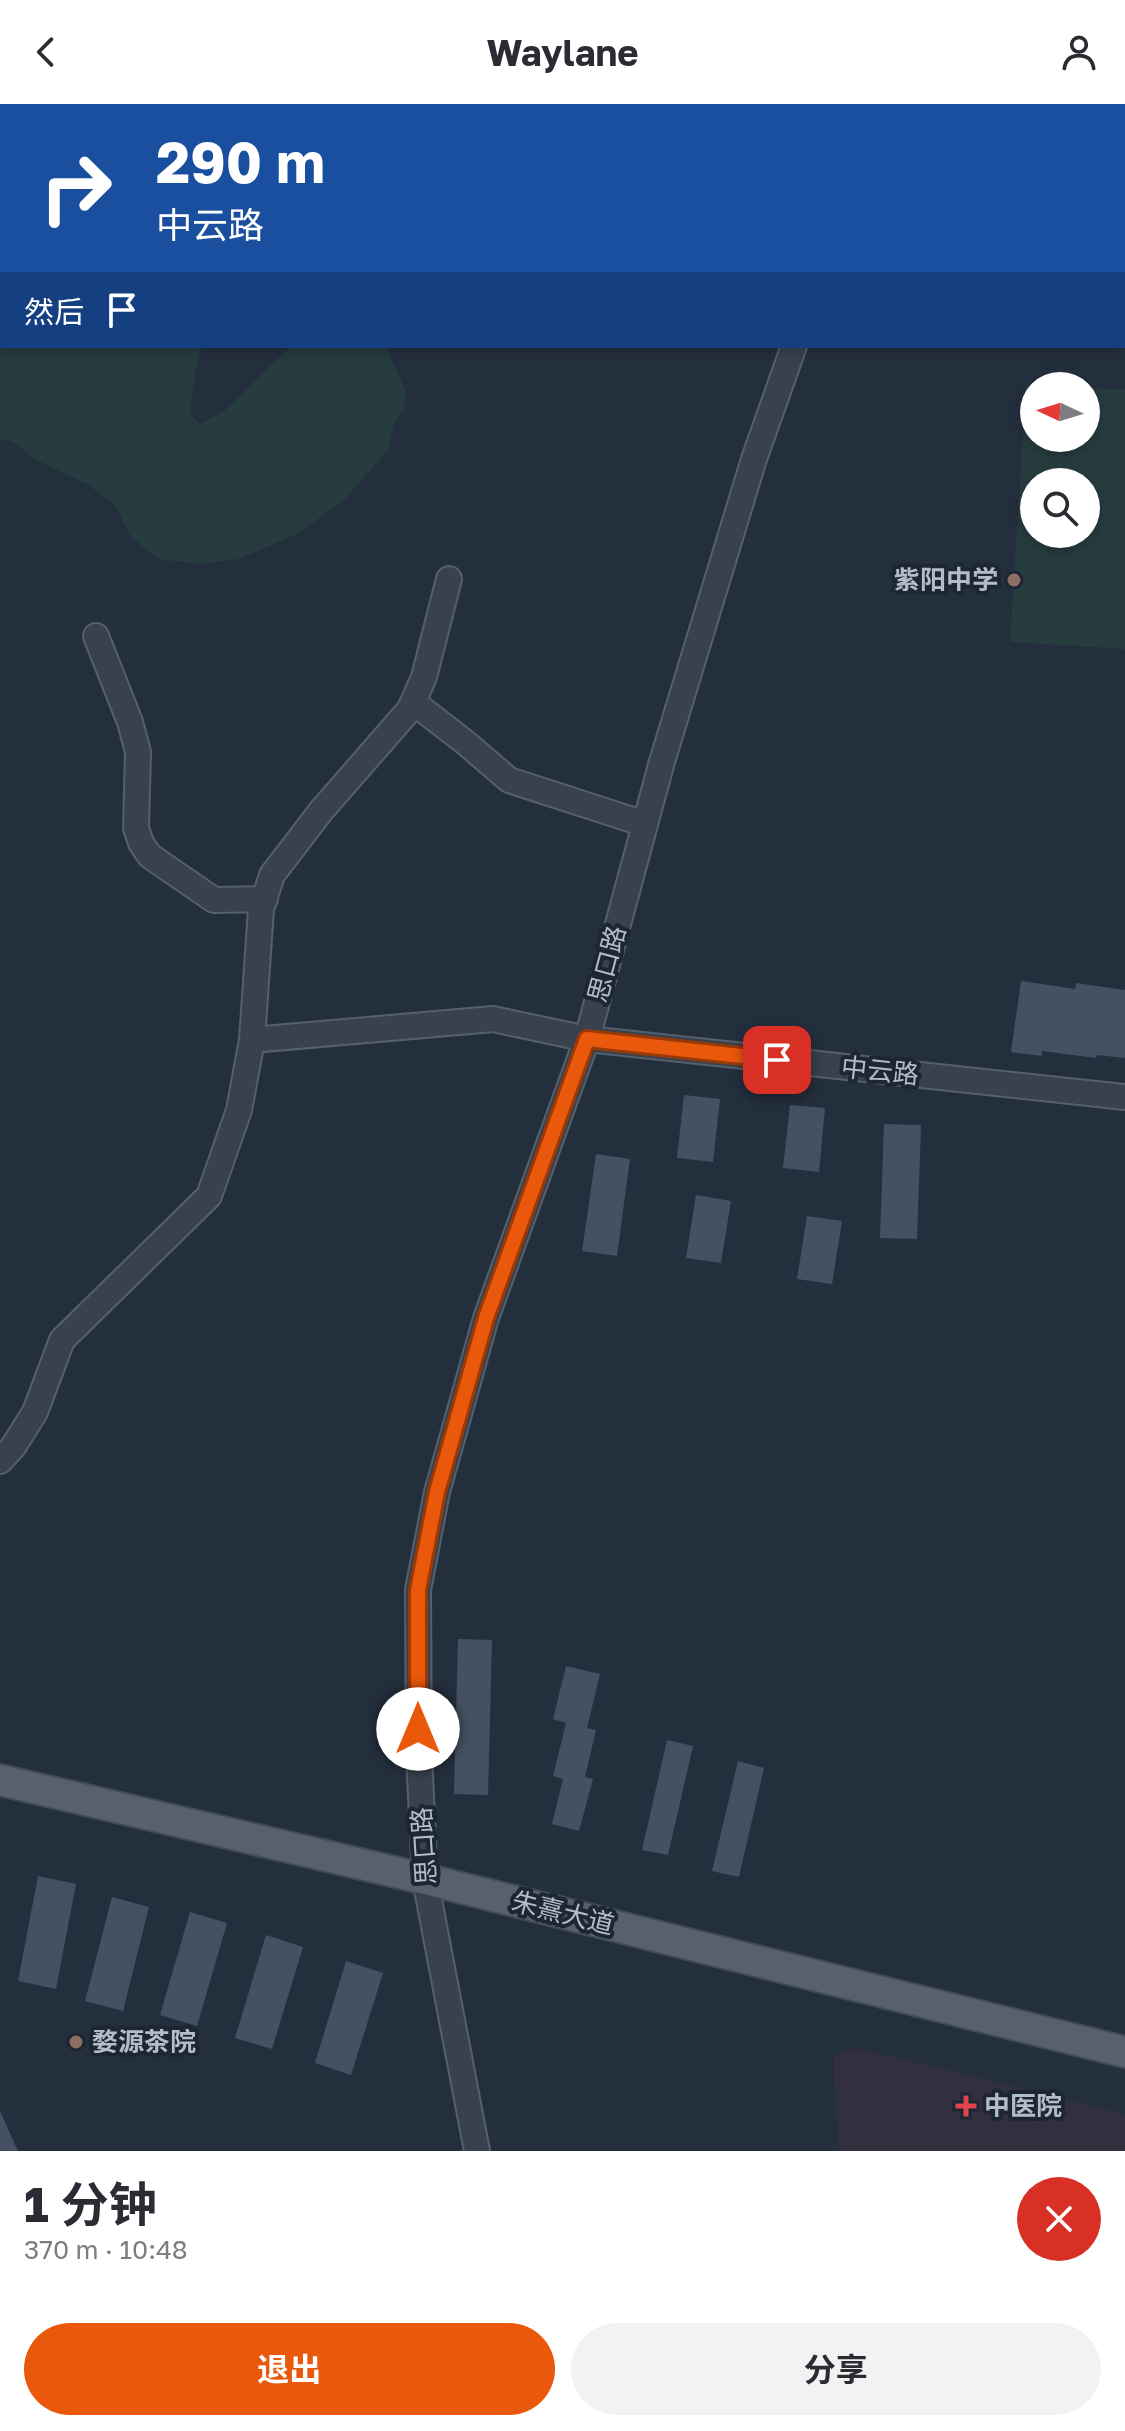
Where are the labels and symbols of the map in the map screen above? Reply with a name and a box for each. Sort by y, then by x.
north arrow [1020,372,1100,452]
place label: 紫阳中学 [894,564,998,595]
marker: 紫阳中学 [1005,571,1023,589]
street label: 思口路 [581,922,632,1006]
pin [743,1026,811,1094]
street label: 中云路 [840,1051,920,1090]
position arrow [376,1687,460,1771]
street label: 思口路 [405,1806,442,1886]
street label: 朱熹大道 [509,1885,617,1940]
place label: 婺源茶院 [92,2026,196,2057]
marker: 婺源茶院 [67,2033,85,2051]
place label: 中医院 [984,2090,1062,2121]
marker: 中医院 [955,2095,977,2117]

